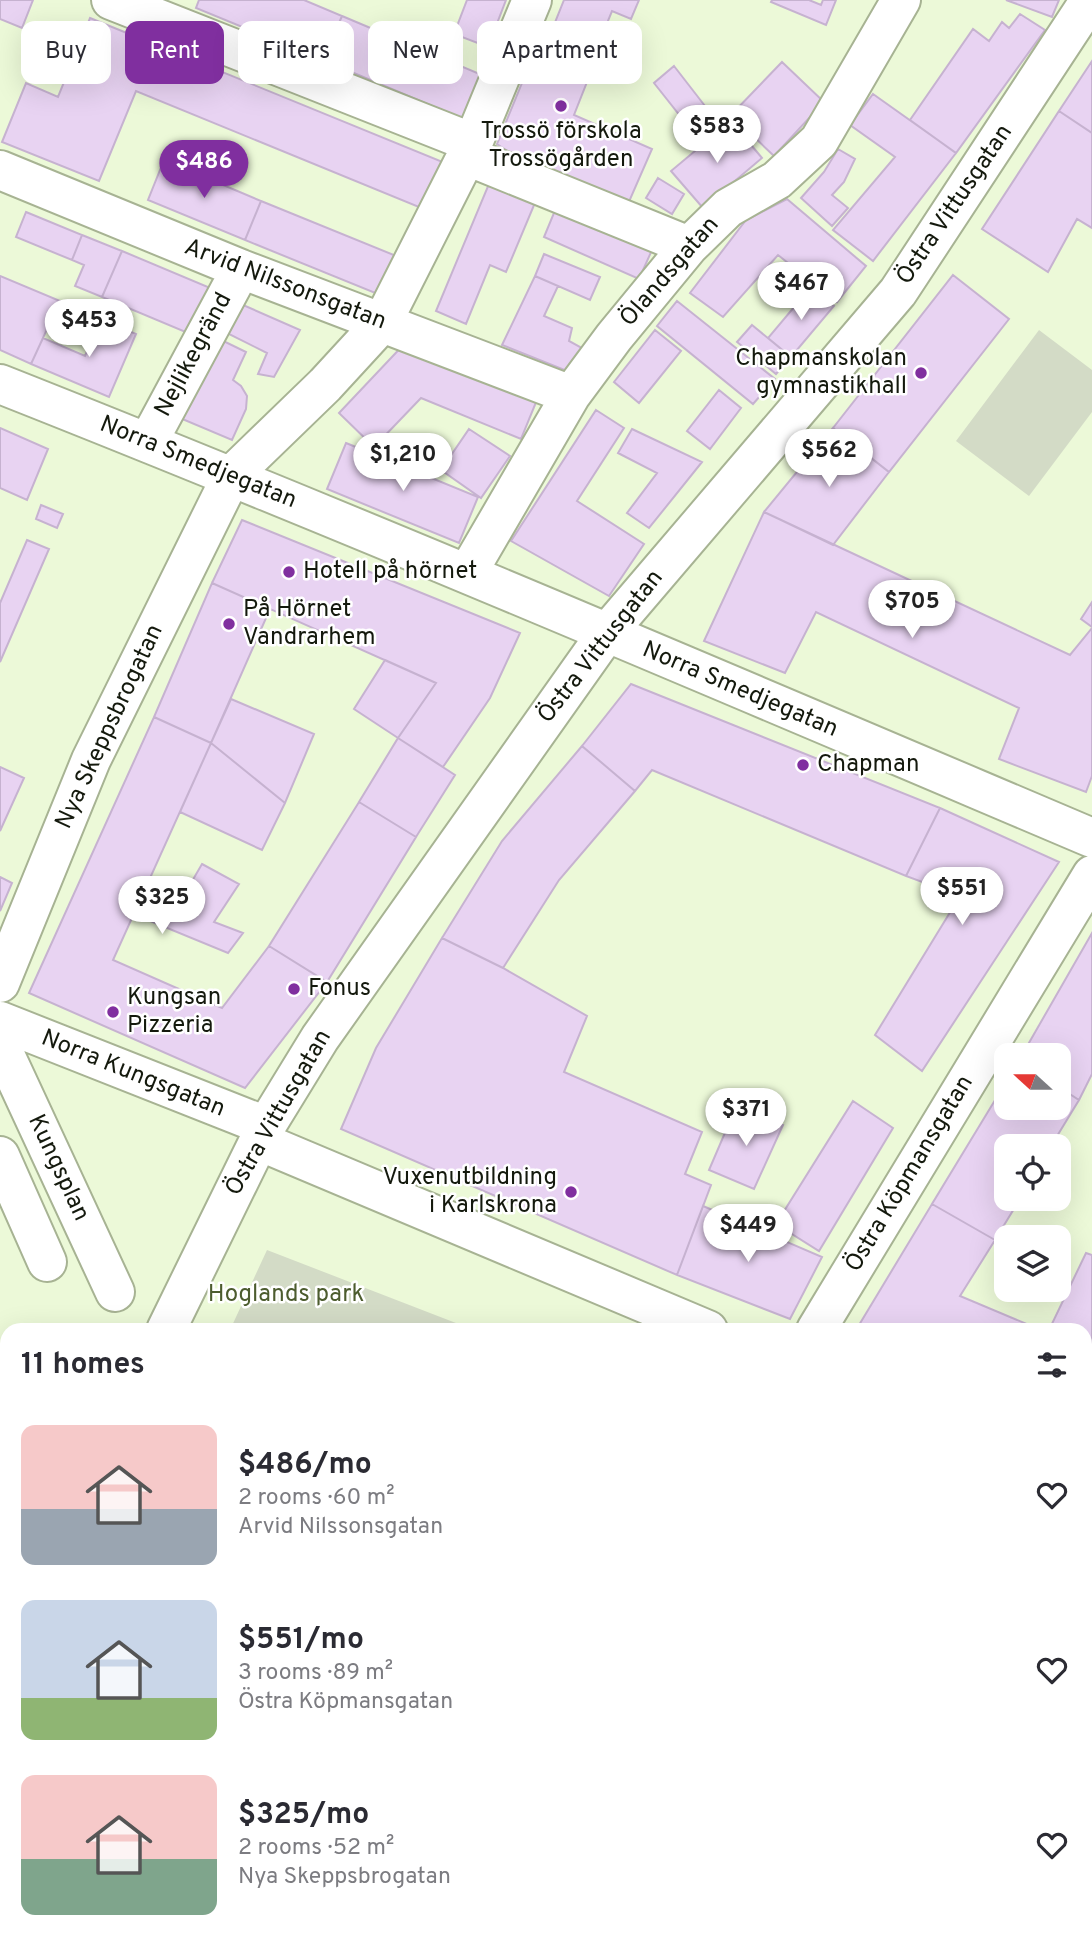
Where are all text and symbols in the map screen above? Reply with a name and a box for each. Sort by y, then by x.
chip: Buy [21,21,111,84]
chip: Rent [125,21,224,84]
chip: Filters [238,21,354,84]
chip: New [368,21,463,84]
chip: Apartment [477,21,642,84]
marker: Trossö förskola Trossögården [553,98,569,114]
pin: $583 [676,106,758,165]
text: $583 [689,113,745,142]
place label: Trossö förskola Trossögården [480,117,642,175]
street label: Östra Vittusgatan [889,118,1020,291]
pin: $486 [163,140,245,200]
text: $486 [175,148,233,177]
street label: Ölandsgatan [612,209,726,333]
street label: Arvid Nilssonsgatan [180,233,390,337]
pin: $467 [760,262,842,322]
text: $467 [773,270,829,299]
street label: Nejlikegränd [149,288,239,422]
pin: $453 [48,300,130,359]
text: $453 [61,307,117,336]
place label: Chapmanskolan gymnastikhall [735,344,907,402]
marker: Chapmanskolan gymnastikhall [913,365,929,381]
street label: Norra Smedjegatan [95,410,301,516]
pin: $562 [788,430,870,489]
pin: $1,210 [346,434,460,493]
text: $562 [801,437,857,466]
text: $1,210 [369,441,437,470]
place label: Hotell på hörnet [303,557,477,587]
street label: Östra Vittusgatan [530,563,670,730]
marker: Hotell på hörnet [281,564,297,580]
pin: $705 [871,580,953,640]
text: $705 [884,588,940,617]
place label: På Hörnet Vandrarhem [243,595,376,653]
marker: På Hörnet Vandrarhem [221,616,237,632]
street label: Nya Skeppsbrogatan [49,620,171,834]
street label: Norra Smedjegatan [638,635,842,745]
place label: Chapman [817,750,919,780]
marker: Chapman [795,757,811,773]
pin: $551 [921,867,1003,927]
text: $551 [936,875,988,904]
pin: $325 [121,876,203,936]
text: $325 [134,884,190,913]
place label: Fonus [308,974,371,1004]
marker: Fonus [286,981,302,997]
place label: Kungsan Pizzeria [127,983,221,1041]
marker: Kungsan Pizzeria [105,1004,121,1020]
street label: Norra Kungsgatan [37,1023,229,1125]
street label: Östra Vittusgatan [218,1024,339,1201]
north arrow [994,1043,1071,1120]
map controls [994,1043,1071,1302]
street label: Östra Köpmansgatan [838,1069,981,1278]
pin: $371 [705,1088,787,1148]
text: $371 [721,1096,771,1125]
street label: Kungsplan [20,1110,96,1226]
button: locate [994,1134,1071,1211]
place label: Vuxenutbildning i Karlskrona [382,1163,557,1221]
marker: Vuxenutbildning i Karlskrona [563,1184,579,1200]
pin: $449 [707,1204,789,1264]
text: $449 [719,1212,777,1241]
button: layers [994,1225,1071,1302]
park label: Hoglands park [208,1280,364,1310]
icon: filters [1033,1346,1071,1384]
text: 11 homes [21,1347,145,1384]
text: $486/mo [238,1447,372,1484]
icon: home [77,1453,161,1537]
icon: heart [1033,1476,1071,1514]
text: 2 rooms · 60 m² [238,1484,395,1513]
text: Arvid Nilssonsgatan [238,1513,443,1542]
text: $551/mo [238,1622,364,1659]
icon: home [77,1628,161,1712]
icon: heart [1033,1651,1071,1689]
text: 3 rooms · 89 m² [238,1659,393,1688]
text: Östra Köpmansgatan [238,1688,453,1717]
text: $325/mo [238,1797,369,1834]
icon: home [77,1803,161,1887]
icon: heart [1033,1826,1071,1864]
text: 2 rooms · 52 m² [238,1834,394,1863]
text: Nya Skeppsbrogatan [238,1863,451,1892]

